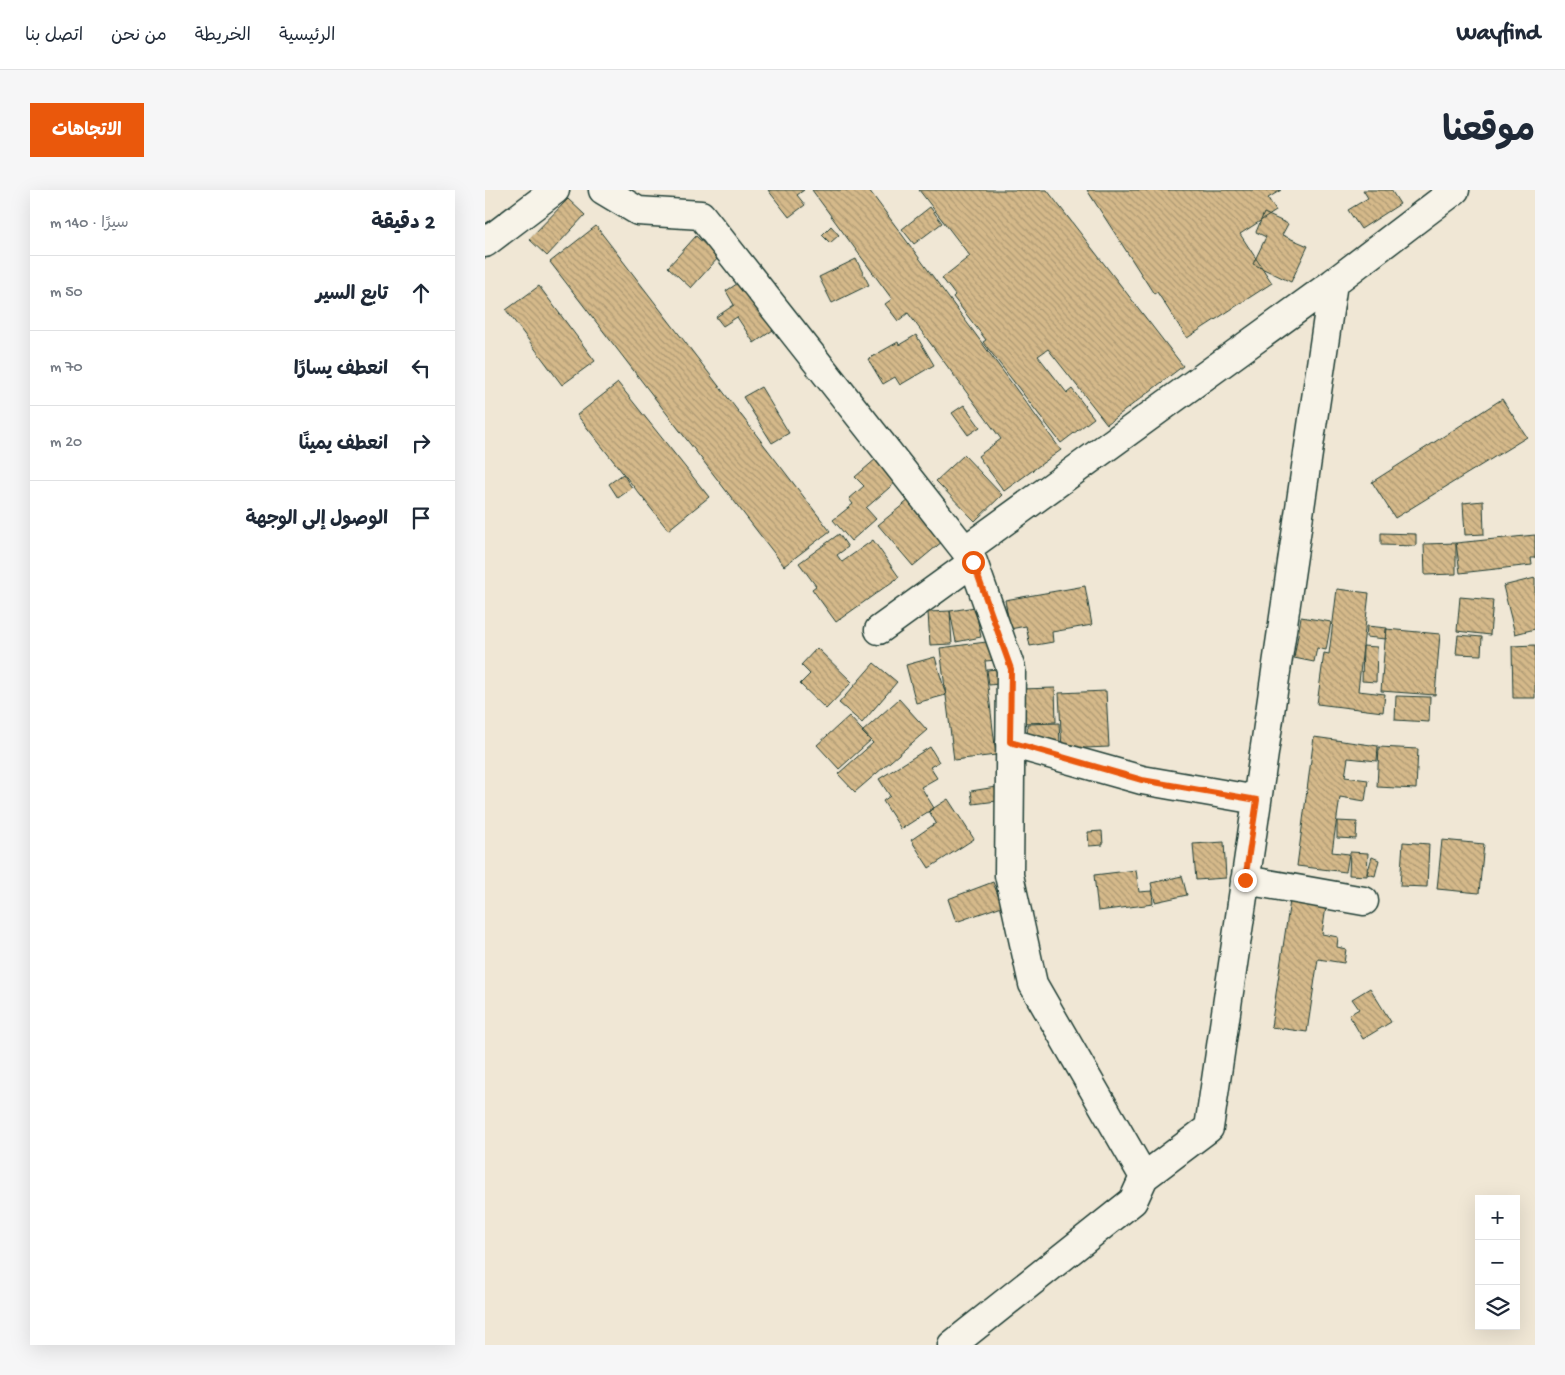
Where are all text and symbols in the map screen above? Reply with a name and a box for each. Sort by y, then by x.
text: Wayfind [1456,20,1540,49]
text: اتصل بنا [25,26,83,47]
text: من نحن [111,26,167,47]
text: الخريطة [195,26,251,47]
text: الرئيسية [279,26,335,47]
button: الاتجاهات [30,103,144,157]
text: موقعنا [1442,113,1535,154]
text: 2 دقيقة [371,212,435,237]
text: سيرًا · 140 m [50,215,129,234]
icon: ahead [407,279,435,307]
text: 50 m [50,284,83,303]
text: تابع السير [316,284,388,307]
icon: left [407,354,435,382]
text: 70 m [50,359,83,378]
text: انعطف يسارًا [294,359,388,382]
icon: right [407,429,435,457]
text: 20 m [50,434,82,453]
text: انعطف يمينًا [299,434,388,457]
icon: arrive [407,504,435,532]
text: الوصول إلى الوجهة [245,509,388,532]
route start [962,551,985,574]
route end [1234,869,1257,892]
map controls [1475,1195,1520,1330]
button: + [1475,1195,1520,1240]
button: − [1475,1240,1520,1285]
button: layers [1475,1285,1520,1330]

